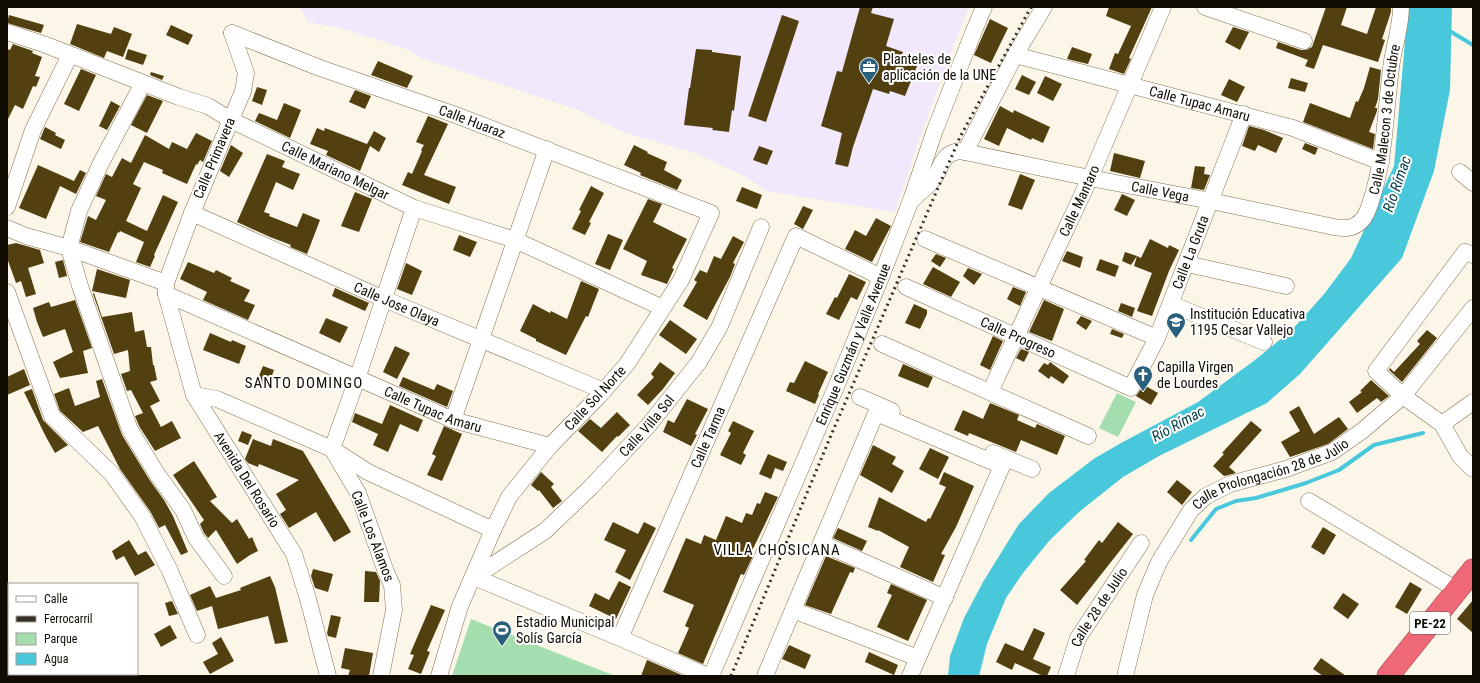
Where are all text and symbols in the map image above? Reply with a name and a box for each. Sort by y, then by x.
street label: Calle Malecon 3 de Octubre [1365,42,1403,196]
place label: Planteles de aplicación de la UNE [883,51,996,83]
office icon: Planteles de aplicación de la UNE [858,56,880,84]
street label: Calle Tupac Amaru [1148,83,1252,124]
street label: Calle Huaraz [437,102,508,141]
street label: Calle Primavera [190,115,238,201]
street label: Calle Mariano Melgar [279,137,392,203]
water label: Río Rímac [1379,154,1415,214]
street label: Calle Mantaro [1056,163,1103,239]
street label: Calle Vega [1130,178,1190,205]
street label: Calle La Gruta [1169,213,1212,291]
street label: Enrique Guzmán y Valle Avenue [813,261,894,427]
street label: Calle Jose Olaya [351,279,442,329]
place label: Institución Educativa 1195 Cesar Vallejo [1190,306,1305,338]
school or university icon: Institución Educativa 1195 Cesar Vallejo [1165,311,1187,339]
street label: Calle Progreso [978,314,1058,361]
place label: Capilla Virgen de Lourdes [1157,359,1234,391]
street label: Calle Sol Norte [561,362,629,434]
church icon: Capilla Virgen de Lourdes [1132,364,1154,392]
district label: SANTO DOMINGO [245,374,363,392]
street label: Calle Tupac Amaru [382,383,483,435]
street label: Calle Villa Sol [616,392,677,460]
water label: Río Rímac [1148,402,1208,446]
street label: Calle Tarma [687,404,728,471]
street label: Avenida Del Rosario [211,428,283,530]
street label: Calle Prolongación 28 de Julio [1189,435,1352,513]
street label: Calle Los Alamos [348,488,398,584]
district label: VILLA CHOSICANA [713,541,841,559]
street label: Calle 28 de Julio [1068,564,1131,649]
legend [8,583,138,675]
text: Calle [44,592,68,606]
text: Ferrocarril [44,612,93,626]
road number: PE-22 [1410,612,1450,634]
place label: Estadio Municipal Solís García [516,614,614,646]
sports icon: Estadio Municipal Solís García [491,619,513,647]
text: Parque [44,632,78,646]
text: Agua [44,652,69,666]

